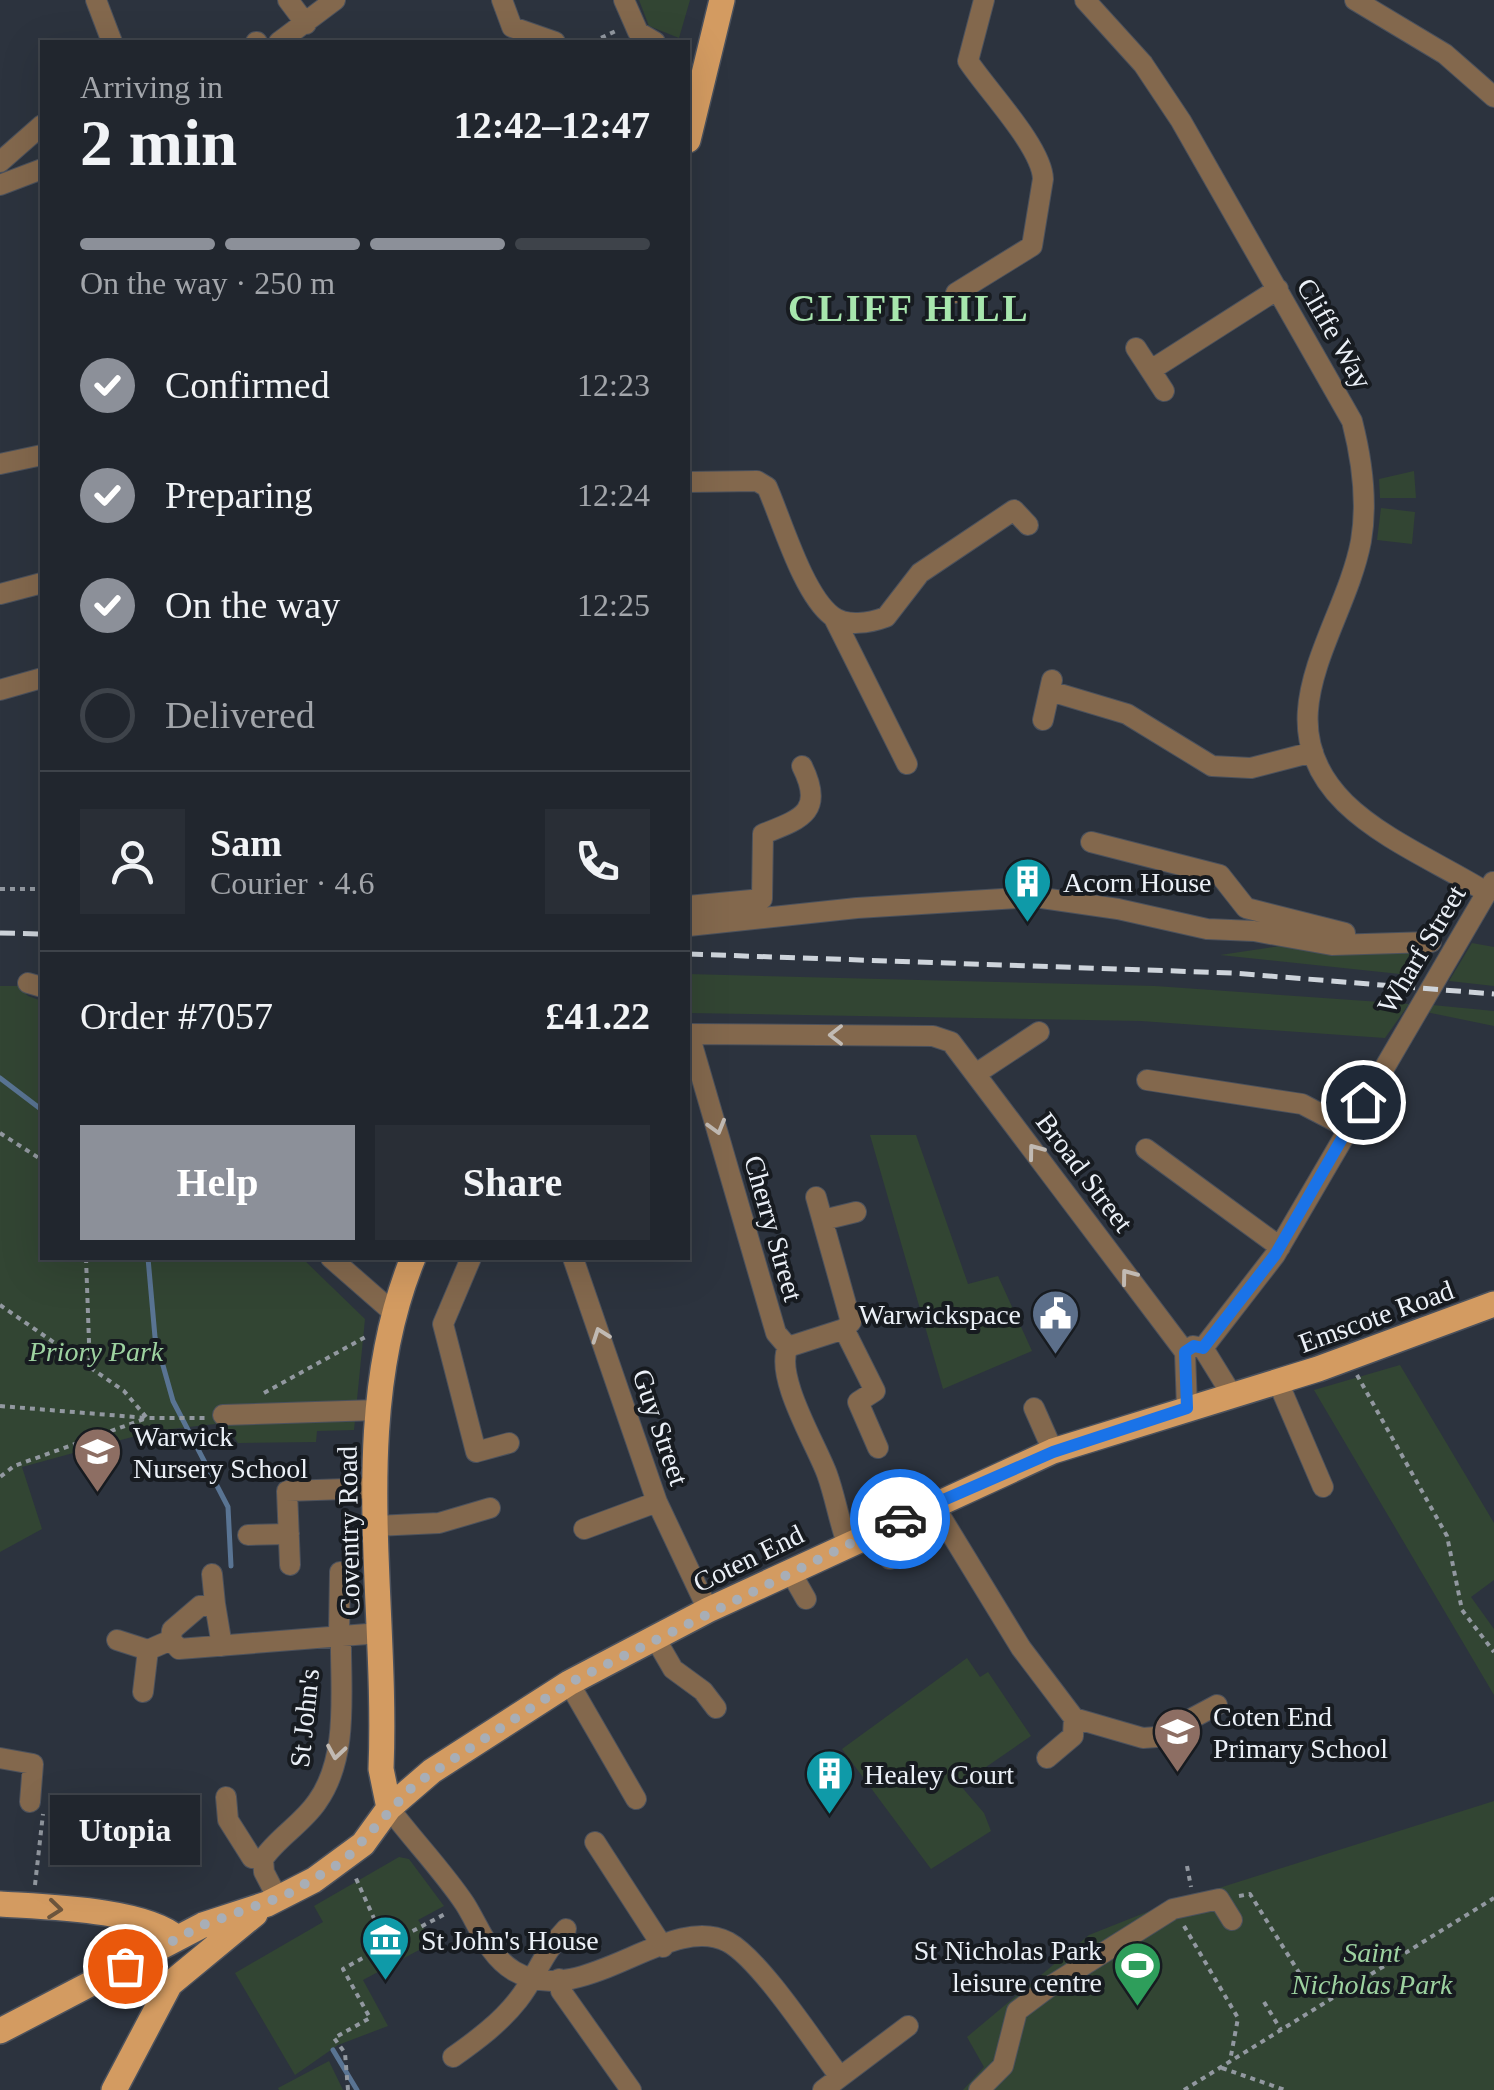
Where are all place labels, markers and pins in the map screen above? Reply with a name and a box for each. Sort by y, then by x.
building icon: Acorn House [1002,856,1054,924]
place label: Acorn House [1063,867,1212,898]
pin [1321,1060,1406,1145]
public building icon: Warwickspace [1030,1288,1082,1356]
place label: Warwickspace [858,1299,1021,1330]
place label: Warwick Nursery School [133,1421,308,1484]
school or university icon: Warwick Nursery School [72,1426,124,1494]
place label: Coten End Primary School [1213,1701,1388,1764]
school or university icon: Coten End Primary School [1152,1706,1204,1774]
building icon: Healey Court [803,1748,855,1816]
place label: Healey Court [864,1759,1014,1790]
callout: Utopia [50,1796,200,1866]
museum icon: St John's House [360,1914,412,1982]
pin [83,1924,168,2009]
place label: St John's House [421,1925,599,1956]
place label: St Nicholas Park leisure centre [914,1935,1102,1998]
sports icon: St Nicholas Park leisure centre [1111,1940,1163,2008]

